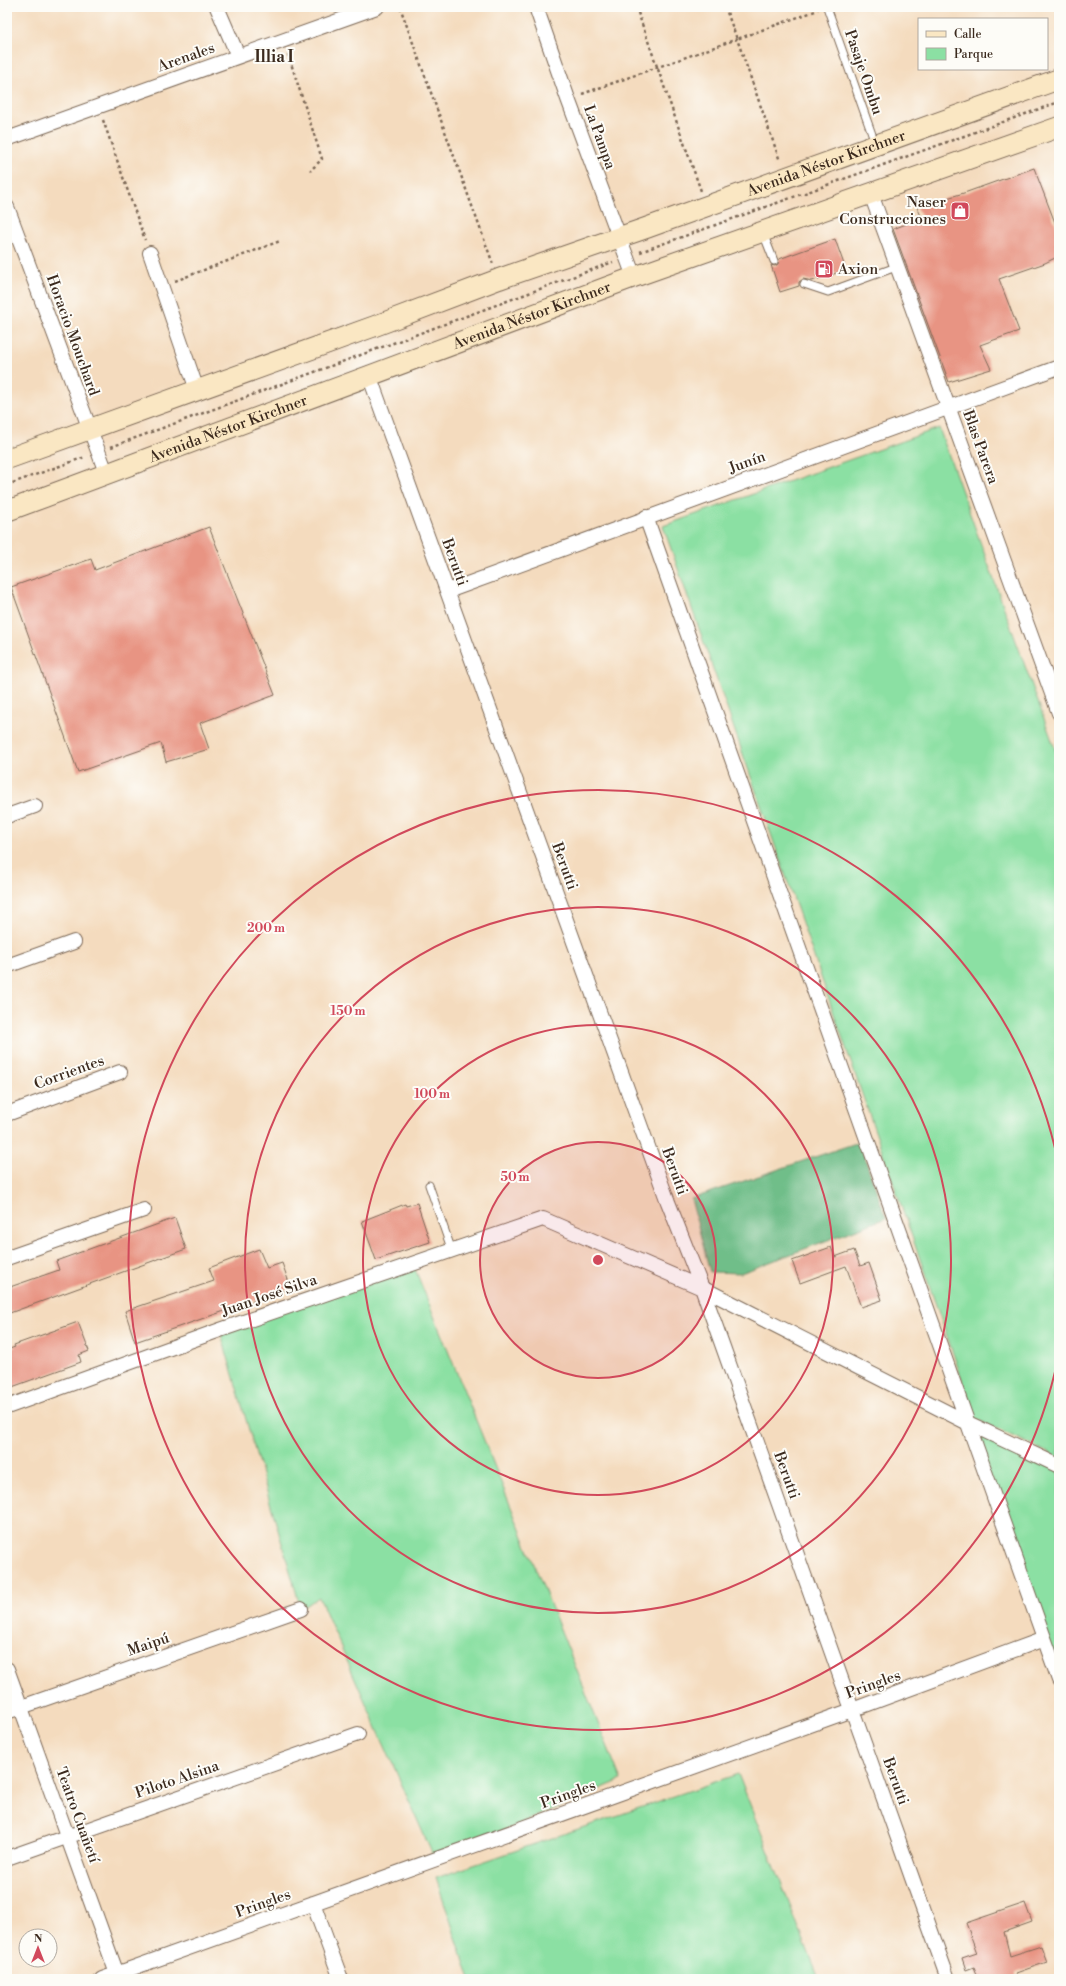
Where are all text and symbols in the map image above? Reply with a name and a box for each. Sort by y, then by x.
legend [918,18,1048,70]
street label: Pasaje Ombu [840,27,887,118]
text: Calle [954,27,981,42]
street label: Arenales [154,38,217,77]
district label: Illia I [254,47,294,67]
text: Parque [954,47,993,62]
street label: La Pampa [579,102,620,172]
street label: Avenida Néstor Kirchner [743,126,909,201]
place label: Naser Construcciones [839,193,947,229]
shop icon: Naser Construcciones [949,200,971,222]
fuel station icon: Axion [813,258,835,280]
place label: Axion [837,260,878,279]
street label: Horacio Mouchard [42,272,103,399]
street label: Avenida Néstor Kirchner [449,277,614,354]
street label: Avenida Néstor Kirchner [146,391,311,467]
street label: Blas Parera [958,407,1003,487]
street label: Junín [725,447,768,478]
street label: Berutti [437,535,472,589]
street label: Berutti [547,839,582,893]
text: 200 m [247,921,285,936]
text: 150 m [331,1004,365,1019]
street label: Corrientes [32,1051,107,1094]
text: 100 m [414,1087,450,1102]
street label: Berutti [657,1144,692,1198]
text: 50 m [500,1170,530,1185]
centre of rings [591,1253,605,1267]
street label: Juan José Silva [218,1270,320,1321]
street label: Berutti [769,1448,804,1502]
street label: Maipú [125,1628,172,1660]
street label: Pringles [843,1666,903,1703]
street label: Berutti [878,1754,913,1808]
street label: Piloto Alsina [133,1756,222,1803]
street label: Teatro Cuañetí [51,1765,104,1867]
street label: Pringles [538,1776,598,1813]
street label: Pringles [233,1885,293,1922]
north arrow [18,1928,58,1968]
text: N [34,1932,43,1946]

